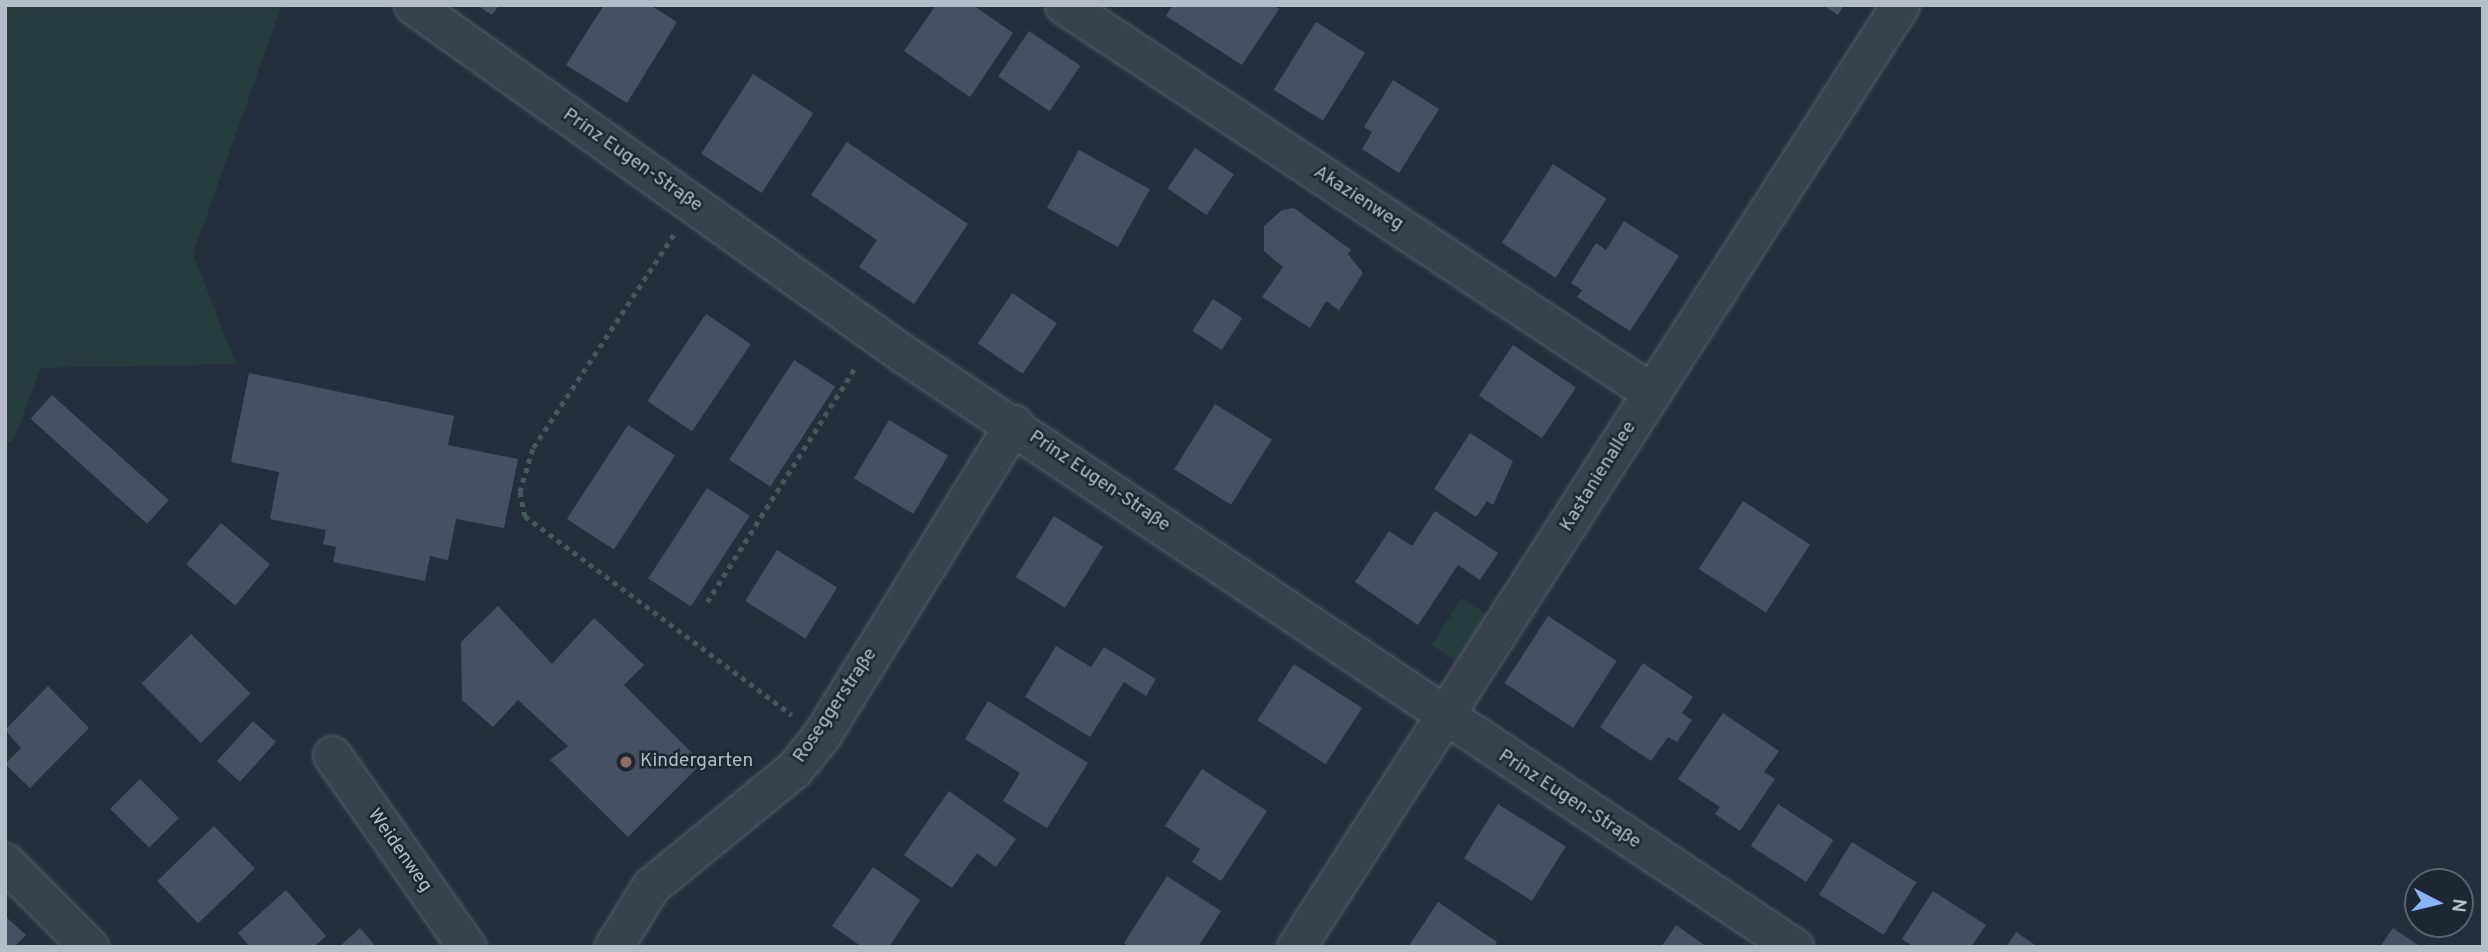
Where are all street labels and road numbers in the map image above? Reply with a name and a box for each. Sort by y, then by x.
street label: Prinz Eugen-Straße [558,104,706,218]
street label: Akazienweg [1309,162,1407,236]
street label: Kastanienallee [1556,418,1642,536]
street label: Prinz Eugen-Straße [1024,426,1174,538]
street label: Roseggerstraße [789,644,883,768]
street label: Prinz Eugen-Straße [1494,745,1644,855]
street label: Weidenweg [362,805,436,897]

